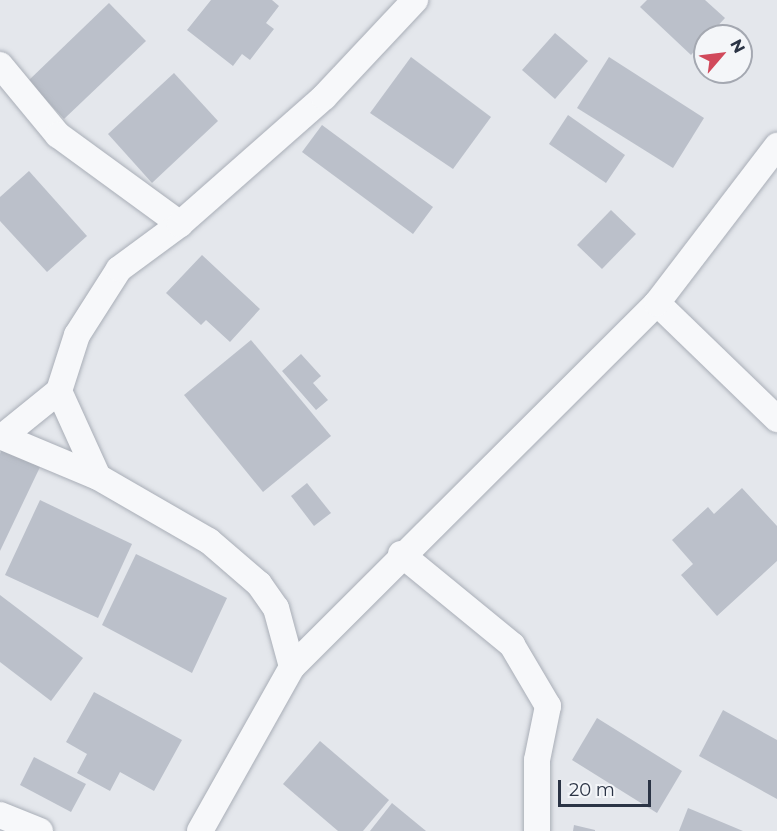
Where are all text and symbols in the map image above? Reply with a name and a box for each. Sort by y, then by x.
north arrow [693,24,753,84]
text: N [726,36,749,56]
scale bar [561,768,654,806]
text: 20 m [569,779,615,801]

